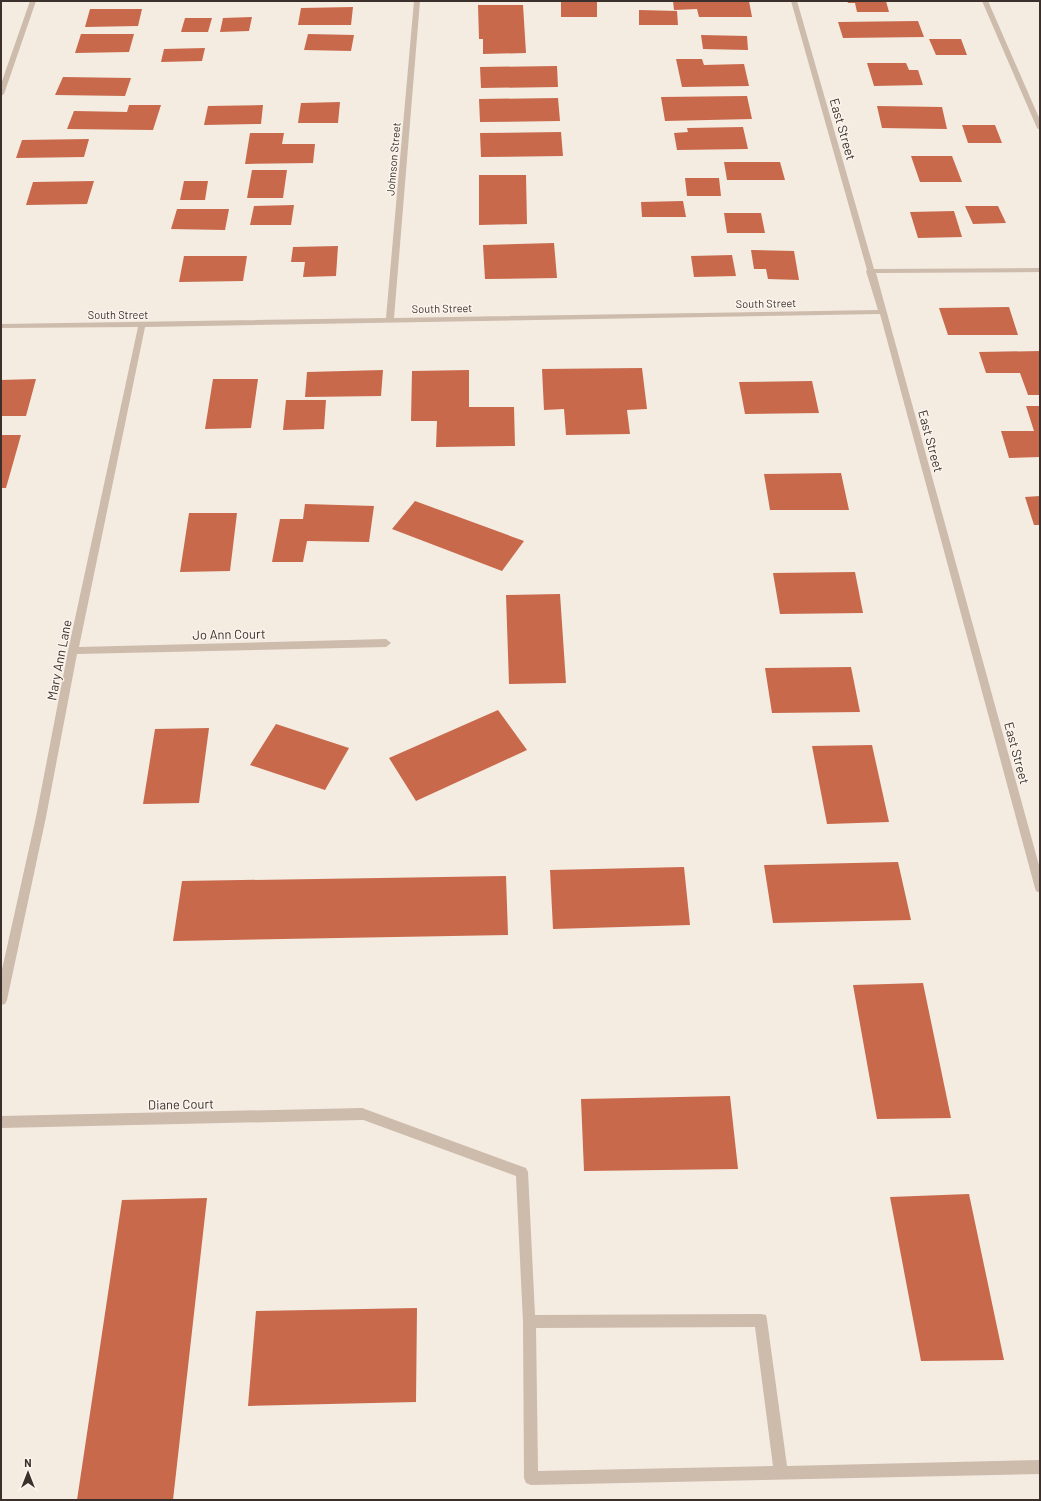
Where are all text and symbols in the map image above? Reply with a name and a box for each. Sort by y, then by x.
street label: East Street [827,96,859,162]
street label: Johnson Street [383,122,403,196]
street label: South Street [736,296,796,310]
street label: South Street [412,301,472,315]
street label: South Street [88,308,148,321]
street label: East Street [915,408,947,474]
street label: Mary Ann Lane [43,618,75,702]
street label: Jo Ann Court [192,625,266,643]
street label: East Street [1001,720,1033,786]
street label: Diane Court [148,1095,214,1113]
north arrow [8,1453,48,1493]
text: N [24,1456,32,1469]

